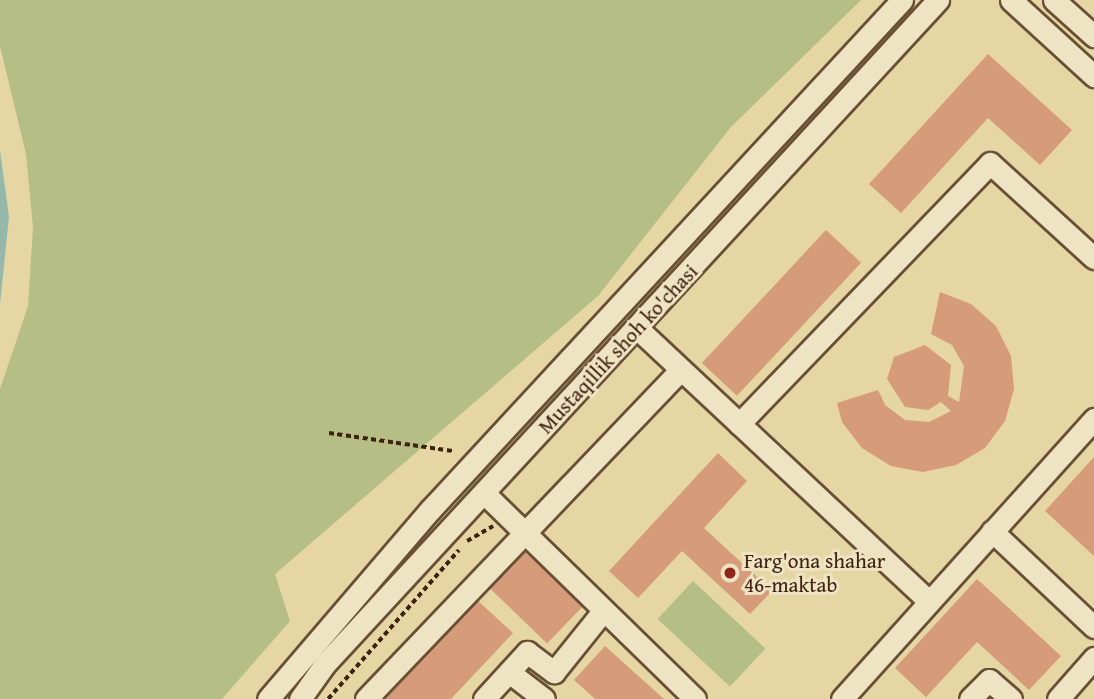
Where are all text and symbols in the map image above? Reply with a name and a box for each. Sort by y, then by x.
street label: Mustaqillik shoh ko'chasi [533,259,703,439]
place label: Farg'ona shahar 46-maktab [744,548,885,598]
marker: Farg'ona shahar 46-maktab [722,565,738,581]

